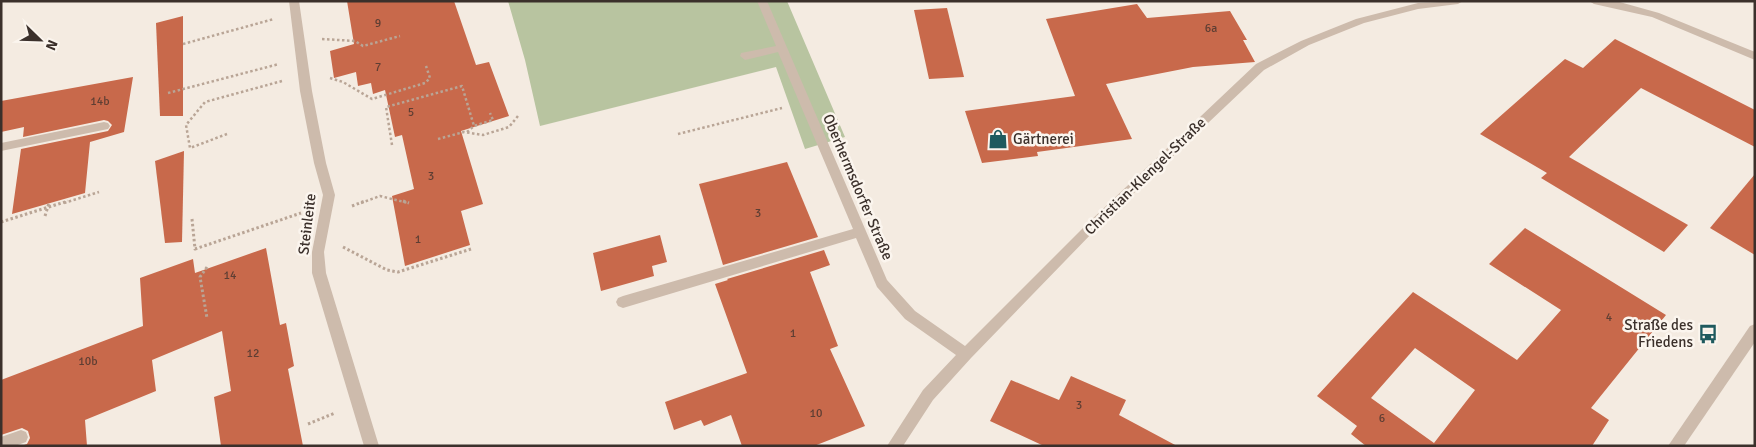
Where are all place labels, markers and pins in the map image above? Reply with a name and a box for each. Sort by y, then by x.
shop icon: Gärtnerei [987,128,1009,150]
place label: Gärtnerei [1013,130,1074,148]
place label: Straße des Friedens [1624,316,1693,351]
bus stop icon: Straße des Friedens [1697,323,1719,345]

